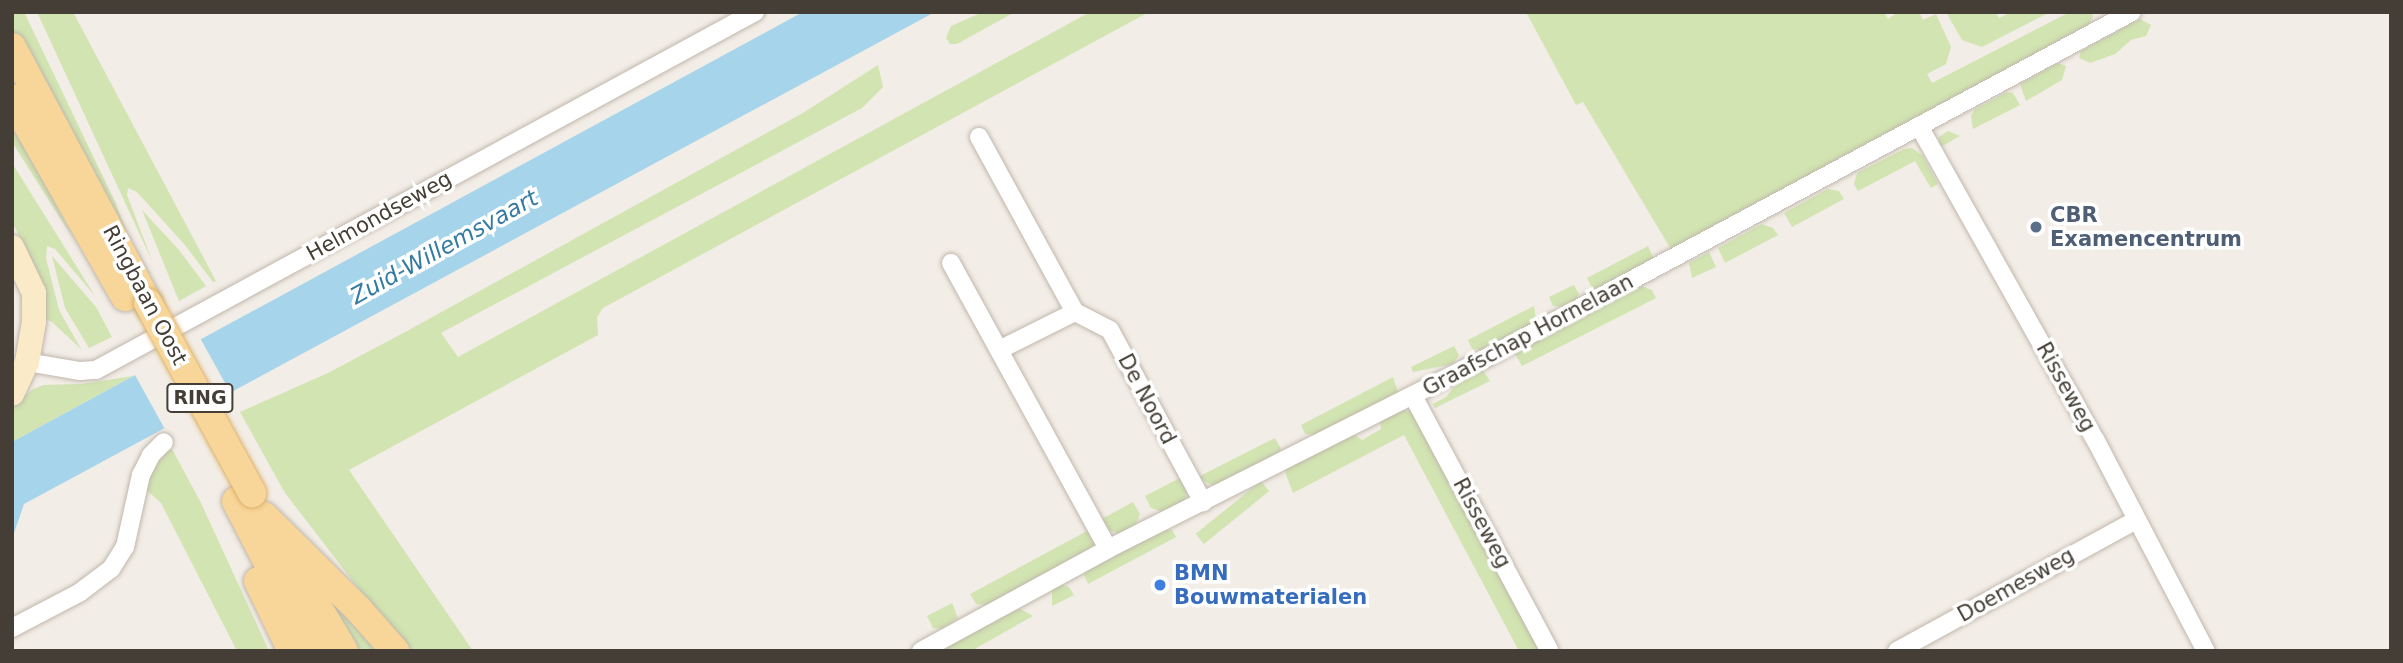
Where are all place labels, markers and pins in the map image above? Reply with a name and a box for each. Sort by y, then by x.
place label: CBR Examencentrum [2050,202,2242,252]
marker: CBR Examencentrum [2028,219,2044,235]
place label: BMN Bouwmaterialen [1174,560,1367,610]
marker: BMN Bouwmaterialen [1152,577,1168,593]

